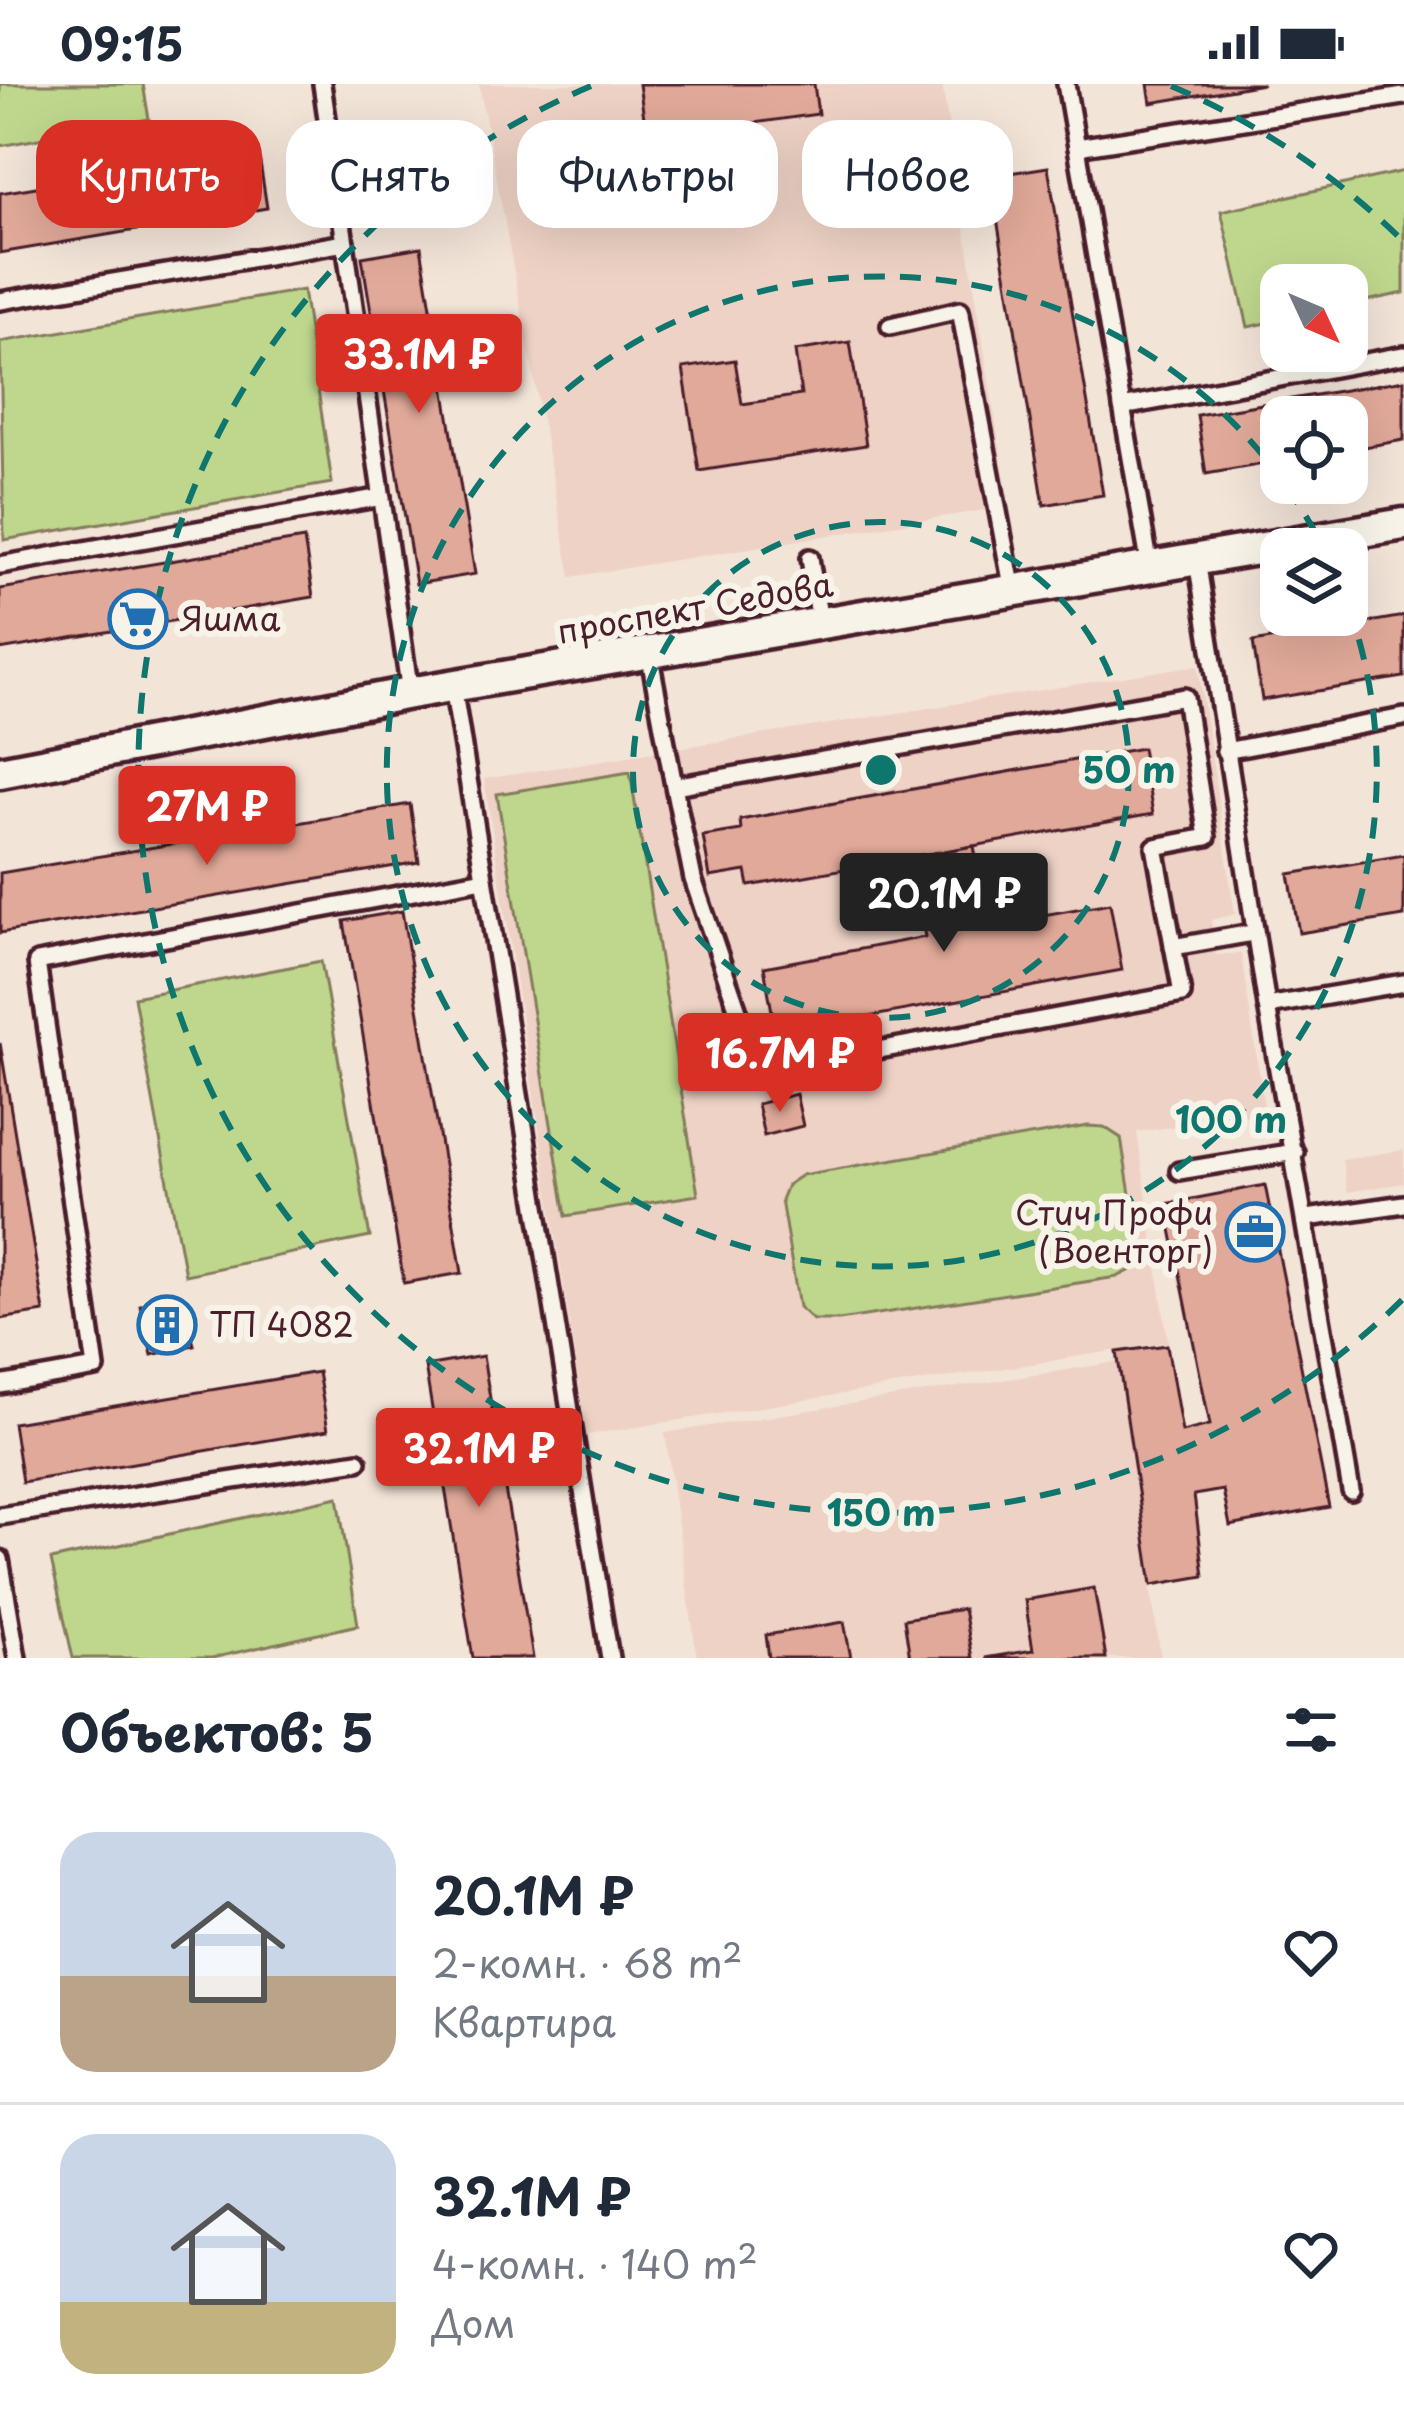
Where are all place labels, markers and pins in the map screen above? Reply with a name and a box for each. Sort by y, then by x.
pin: 33.1M ₽ [308,314,530,416]
supermarket icon: Яшма [107,588,169,650]
place label: Яшма [179,592,281,642]
centre of rings [860,749,902,791]
pin: 27M ₽ [123,766,291,868]
pin: 20.1M ₽ [833,853,1055,955]
pin: 16.7M ₽ [669,1013,891,1115]
place label: Стич Профи (Военторг) [1015,1186,1213,1274]
office icon: Стич Профи (Военторг) [1224,1201,1286,1263]
building icon: ТП 4082 [136,1294,198,1356]
place label: ТП 4082 [209,1298,354,1348]
pin: 32.1M ₽ [368,1408,590,1510]

